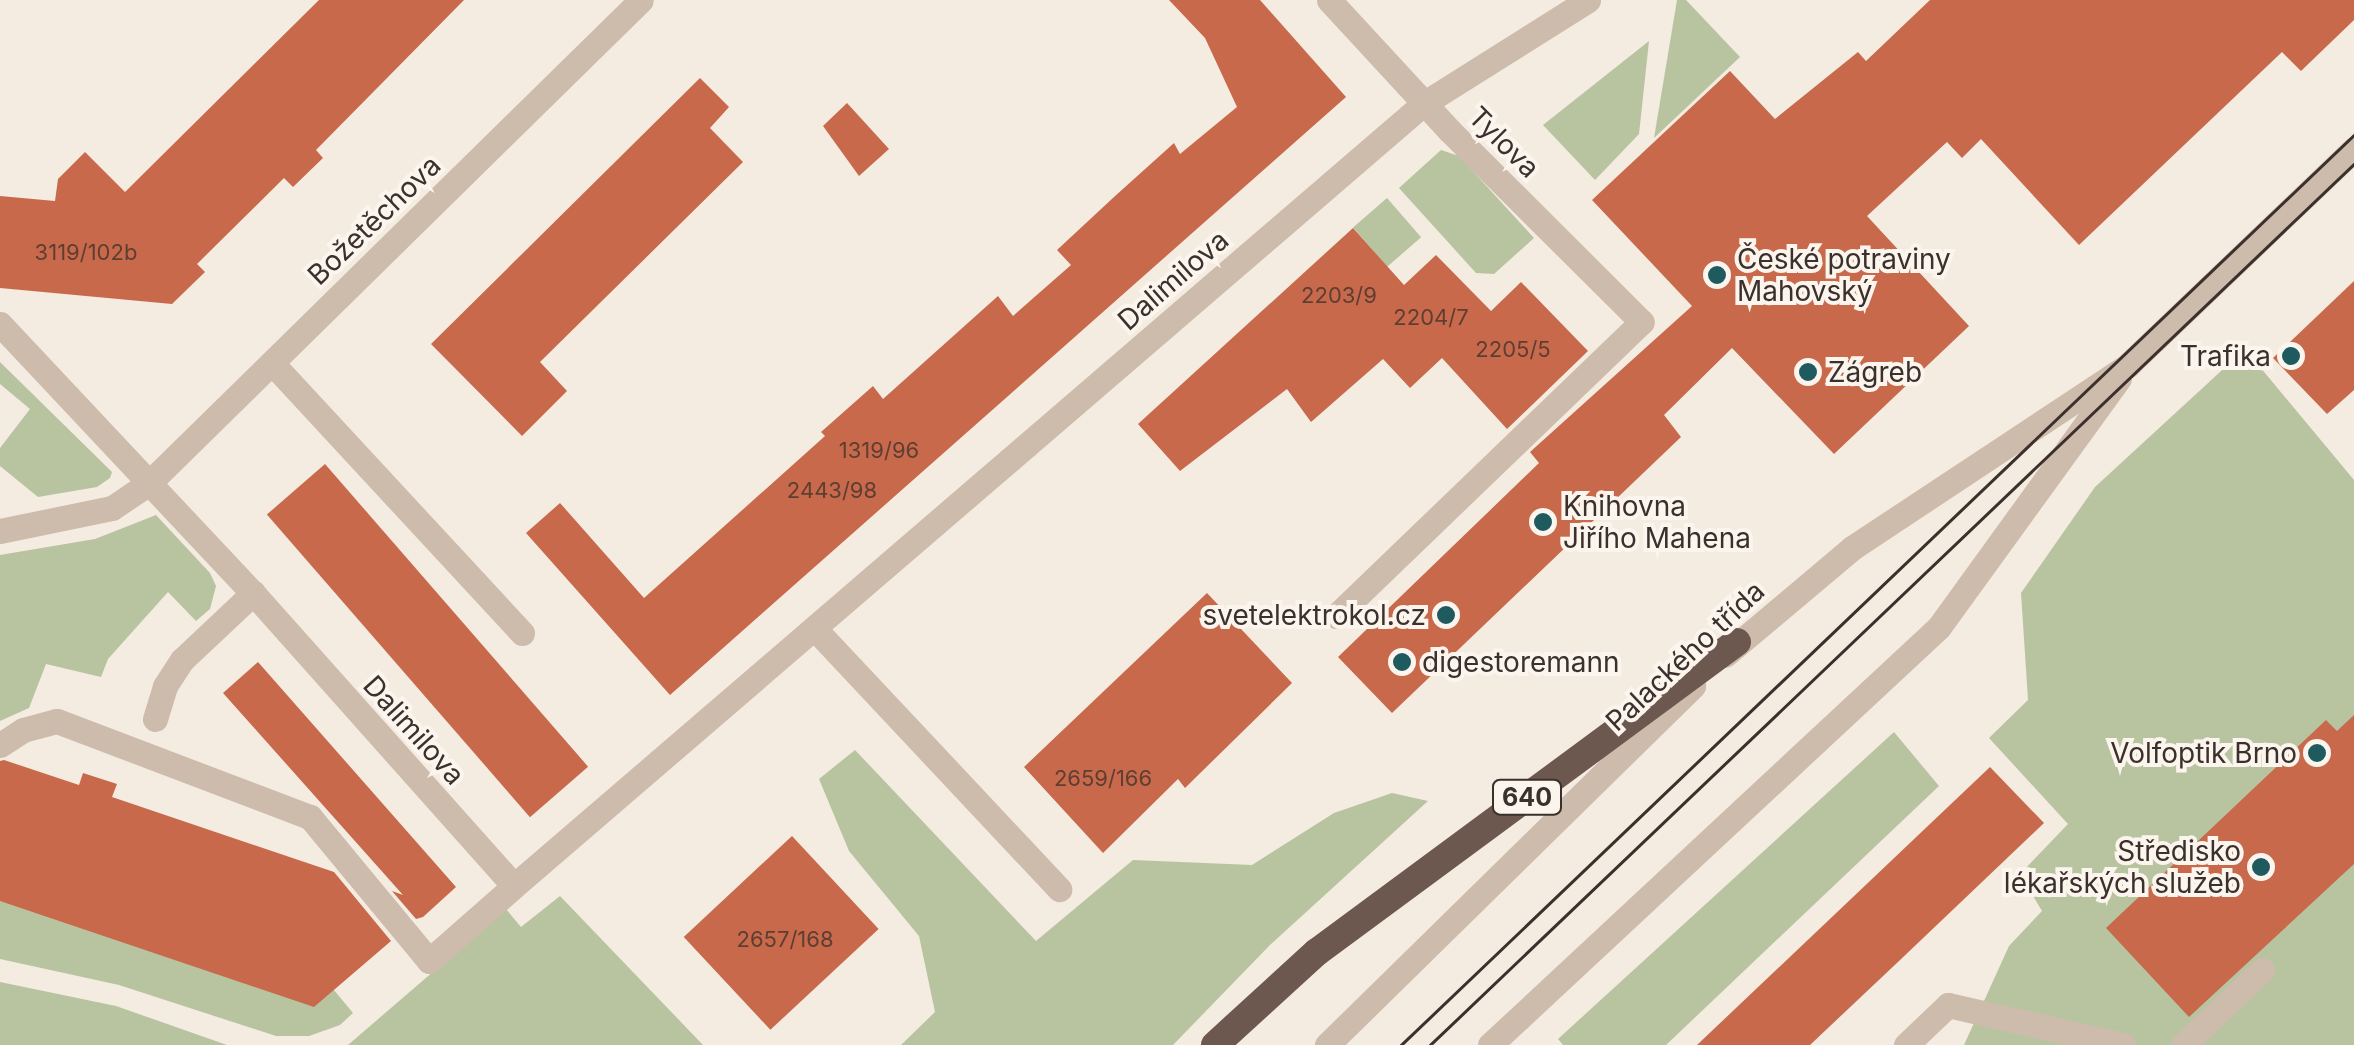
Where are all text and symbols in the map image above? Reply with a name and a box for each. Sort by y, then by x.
street label: Tylova [1462,100,1546,184]
street label: Božetěchova [301,148,447,292]
street label: Dalimilova [1111,223,1235,337]
house number: 3119/102b [35,240,137,266]
place label: České potraviny Mahovský [1737,242,1951,308]
marker: České potraviny Mahovský [1706,264,1728,286]
house number: 2203/9 [1301,283,1377,309]
house number: 2204/7 [1393,305,1469,331]
house number: 2205/5 [1475,337,1551,363]
place label: Trafika [2180,339,2271,373]
marker: Trafika [2280,345,2302,367]
place label: Zágreb [1828,355,1922,389]
marker: Zágreb [1797,361,1819,383]
house number: 1319/96 [839,438,919,464]
house number: 2443/98 [787,478,877,504]
place label: Knihovna Jiřího Mahena [1563,489,1751,555]
marker: Knihovna Jiřího Mahena [1532,511,1554,533]
street label: Palackého třída [1599,574,1771,738]
place label: svetelektrokol.cz [1203,598,1426,632]
marker: svetelektrokol.cz [1435,604,1457,626]
place label: digestoremann [1422,645,1620,679]
marker: digestoremann [1391,651,1413,673]
street label: Dalimilova [356,669,472,791]
place label: Volfoptik Brno [2110,736,2297,770]
marker: Volfoptik Brno [2306,742,2328,764]
house number: 2659/166 [1054,766,1152,792]
road number: 640 [1492,777,1562,817]
place label: Středisko lékařských služeb [2004,834,2241,900]
marker: Středisko lékařských služeb [2250,856,2272,878]
house number: 2657/168 [736,927,834,953]

